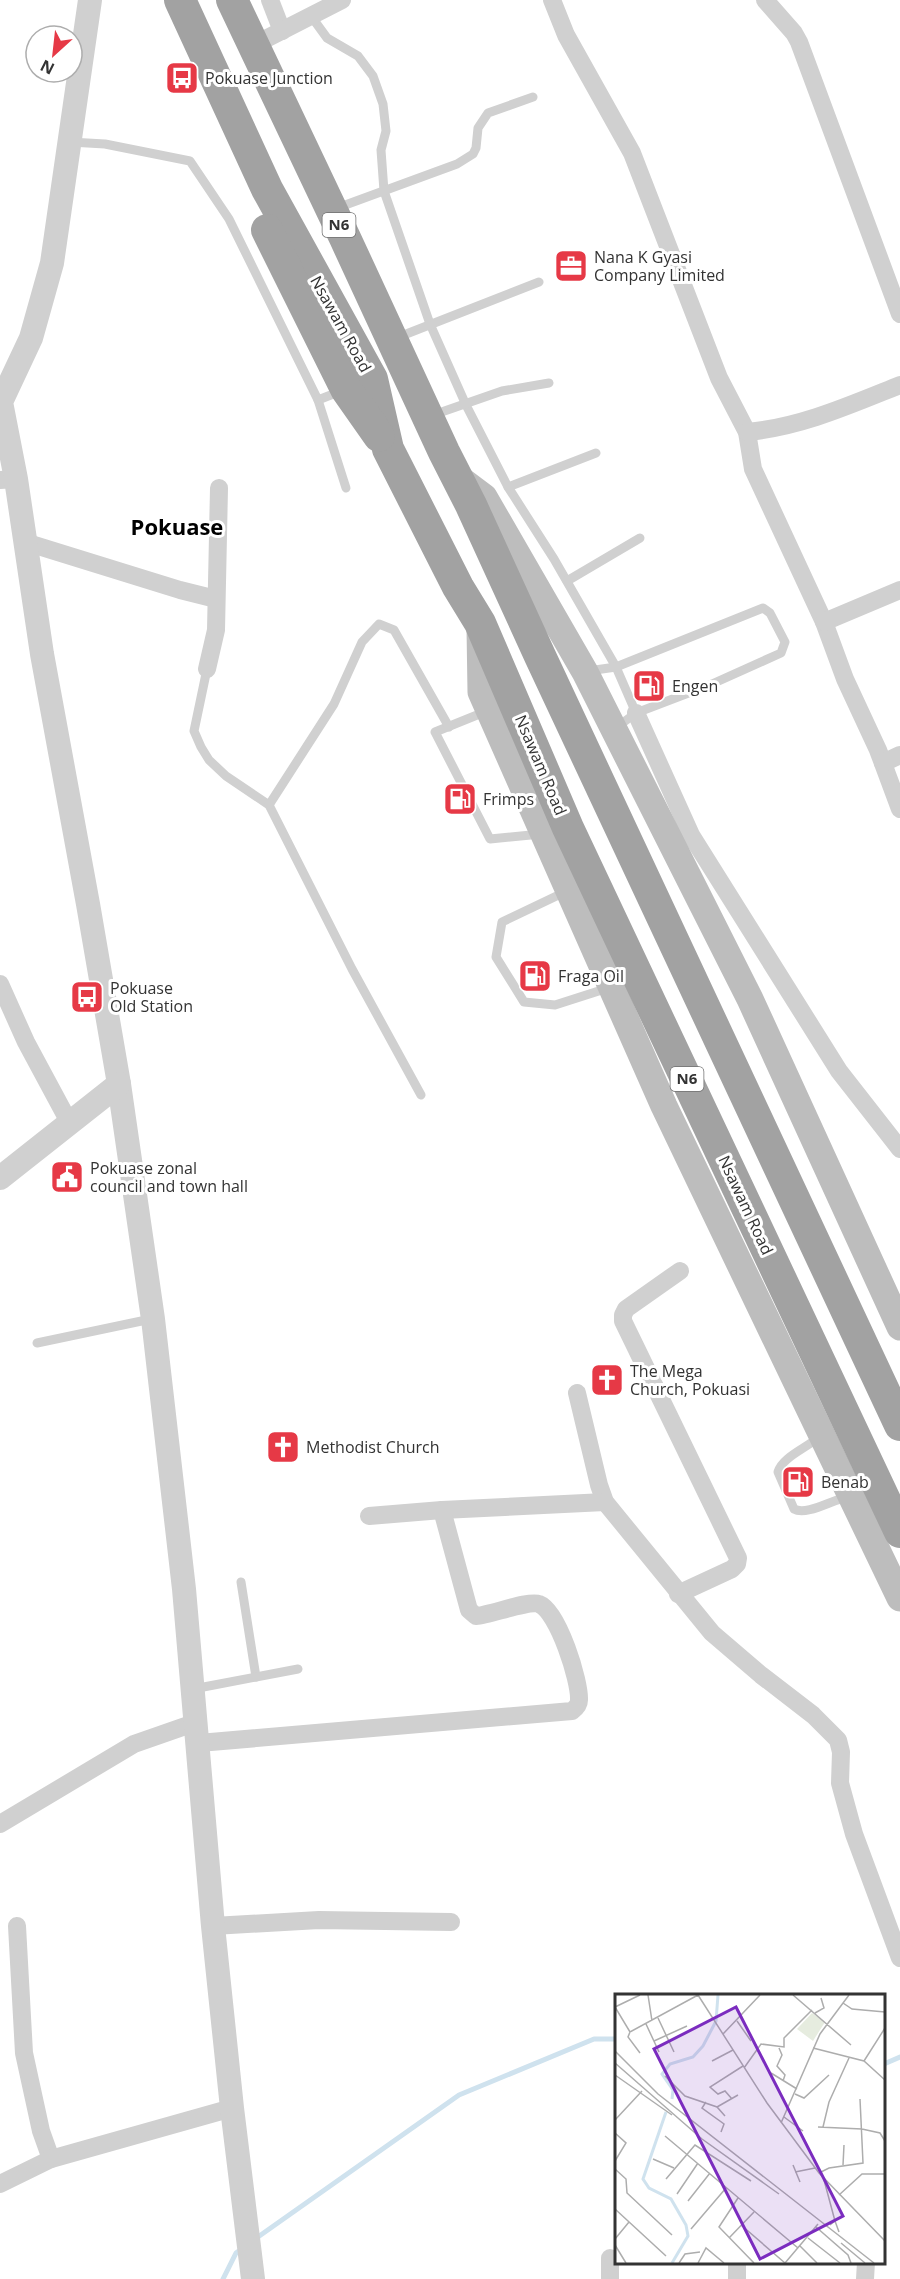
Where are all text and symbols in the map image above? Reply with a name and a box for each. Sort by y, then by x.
north arrow [24,24,84,84]
text: N [36,55,58,80]
bus stop icon: Pokuase Junction [164,60,200,96]
place label: Pokuase Junction [205,67,333,89]
road number: N6 [322,213,356,237]
place label: Nana K Gyasi Company Limited [594,246,725,286]
office icon: Nana K Gyasi Company Limited [553,248,589,284]
street label: Nsawam Road [305,272,377,376]
district label: Pokuase [131,511,223,541]
fuel station icon: Engen [631,668,667,704]
place label: Engen [672,675,718,697]
street label: Nsawam Road [510,711,572,819]
fuel station icon: Frimps [442,781,478,817]
place label: Frimps [483,788,534,810]
fuel station icon: Fraga Oil [517,958,553,994]
place label: Fraga Oil [558,965,624,987]
place label: Pokuase Old Station [110,977,193,1017]
bus stop icon: Pokuase Old Station [69,979,105,1015]
road number: N6 [670,1067,704,1091]
street label: Nsawam Road [713,1152,779,1258]
place label: Pokuase zonal council and town hall [90,1157,248,1197]
public building icon: Pokuase zonal council and town hall [49,1159,85,1195]
place label: The Mega Church, Pokuasi [630,1360,750,1400]
church icon: The Mega Church, Pokuasi [589,1362,625,1398]
church icon: Methodist Church [265,1429,301,1465]
place label: Methodist Church [306,1436,440,1458]
fuel station icon: Benab [780,1464,816,1500]
place label: Benab [821,1471,869,1493]
inset map [615,1994,885,2264]

